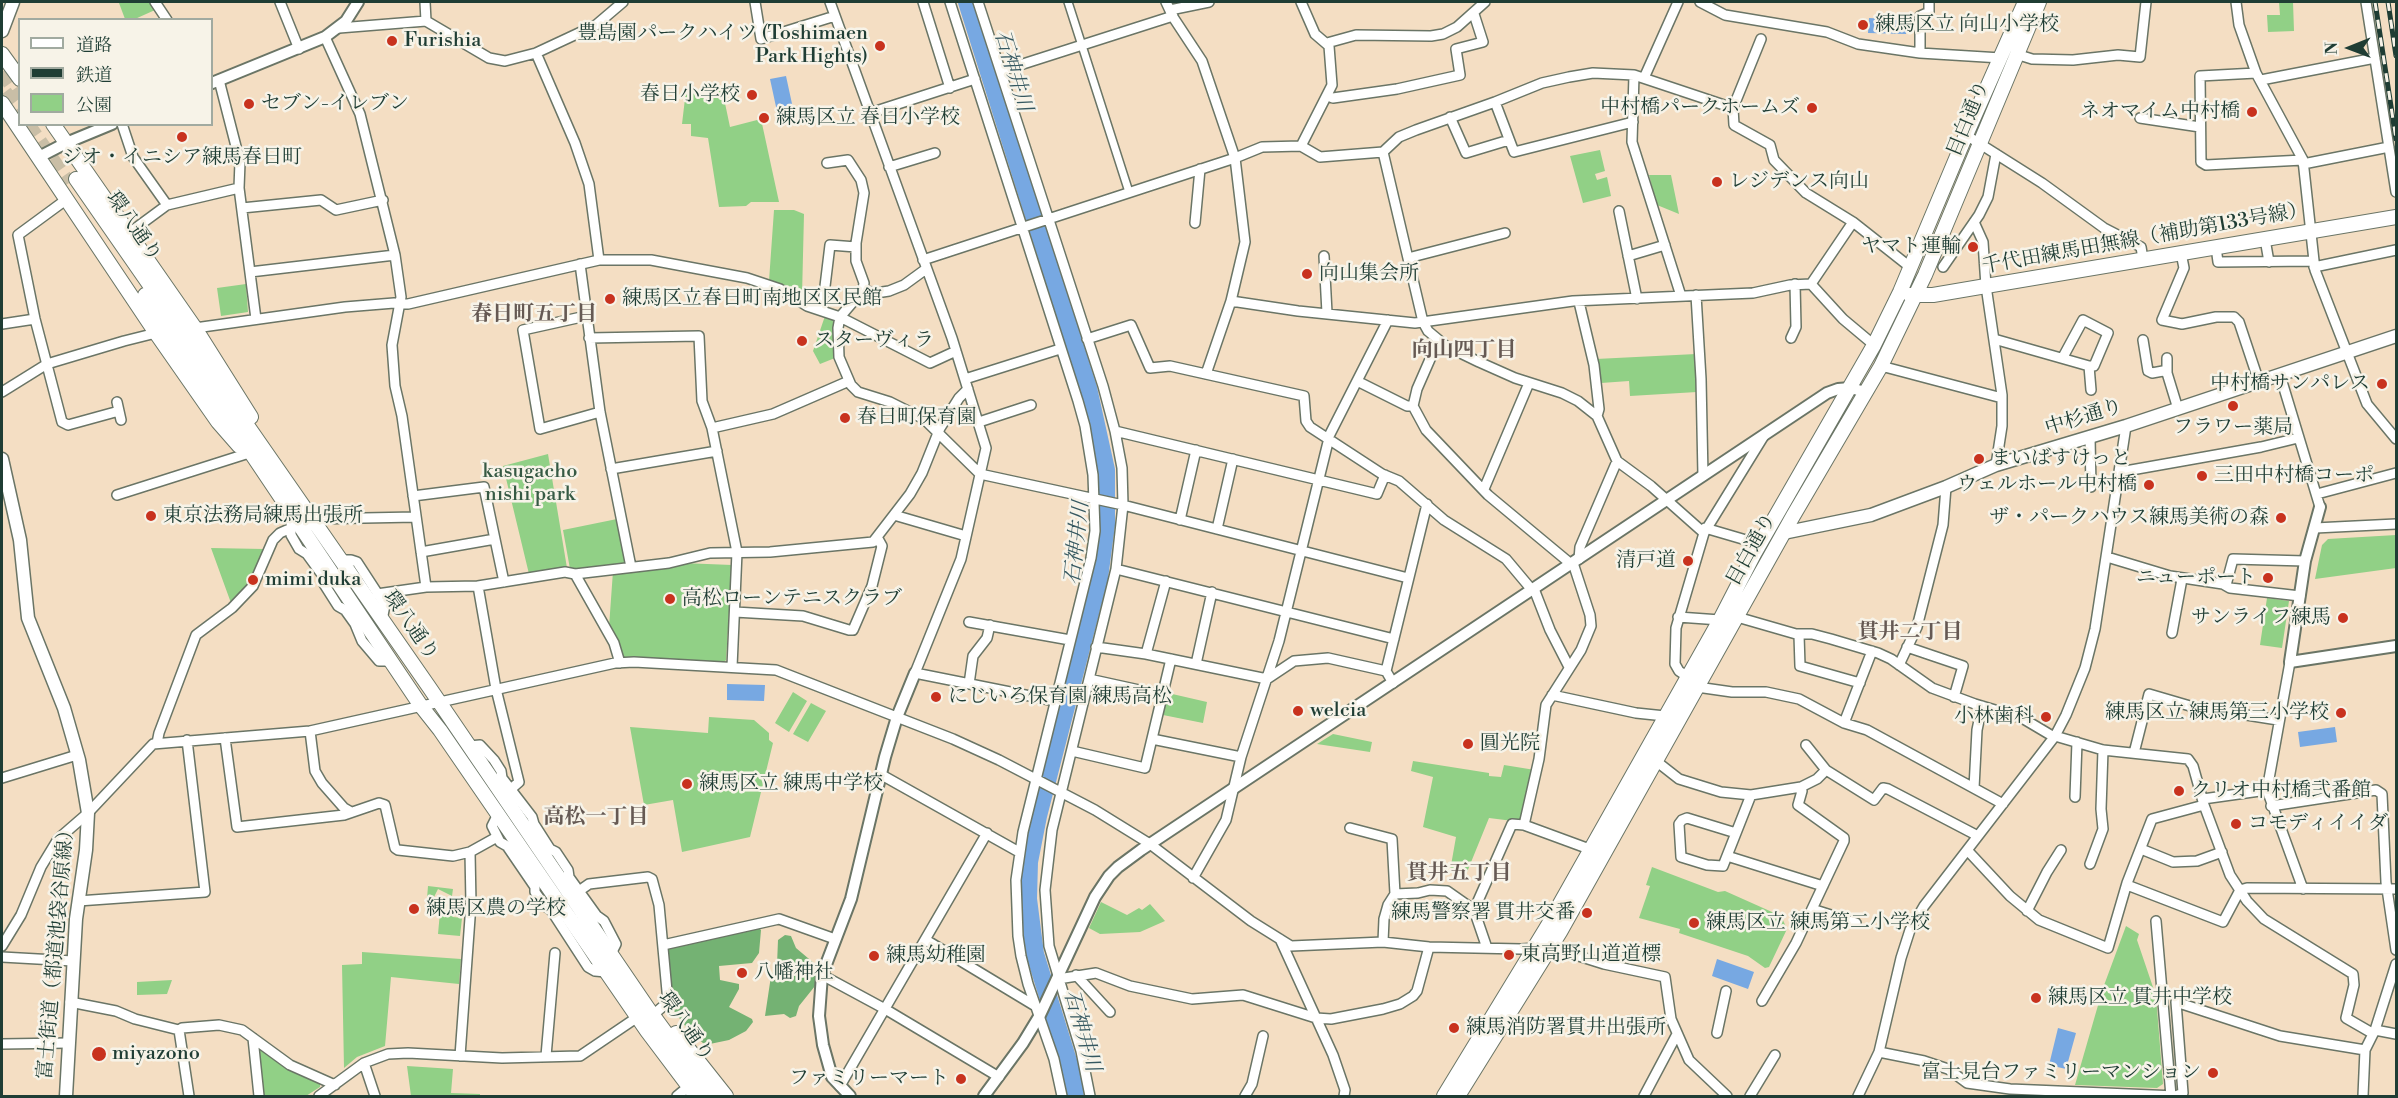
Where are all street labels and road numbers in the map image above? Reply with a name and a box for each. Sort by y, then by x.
street label: 目白通り [1943,77,1995,161]
street label: 環八通り [100,187,166,267]
street label: 千代田練馬田無線（補助第133号線） [1980,198,2310,280]
street label: 中杉通り [2042,395,2126,441]
street label: 目白通り [1722,509,1782,591]
street label: 環八通り [377,586,443,666]
street label: 富士街道（都道池袋谷原線） [34,819,80,1081]
street label: 環八通り [652,987,718,1067]

